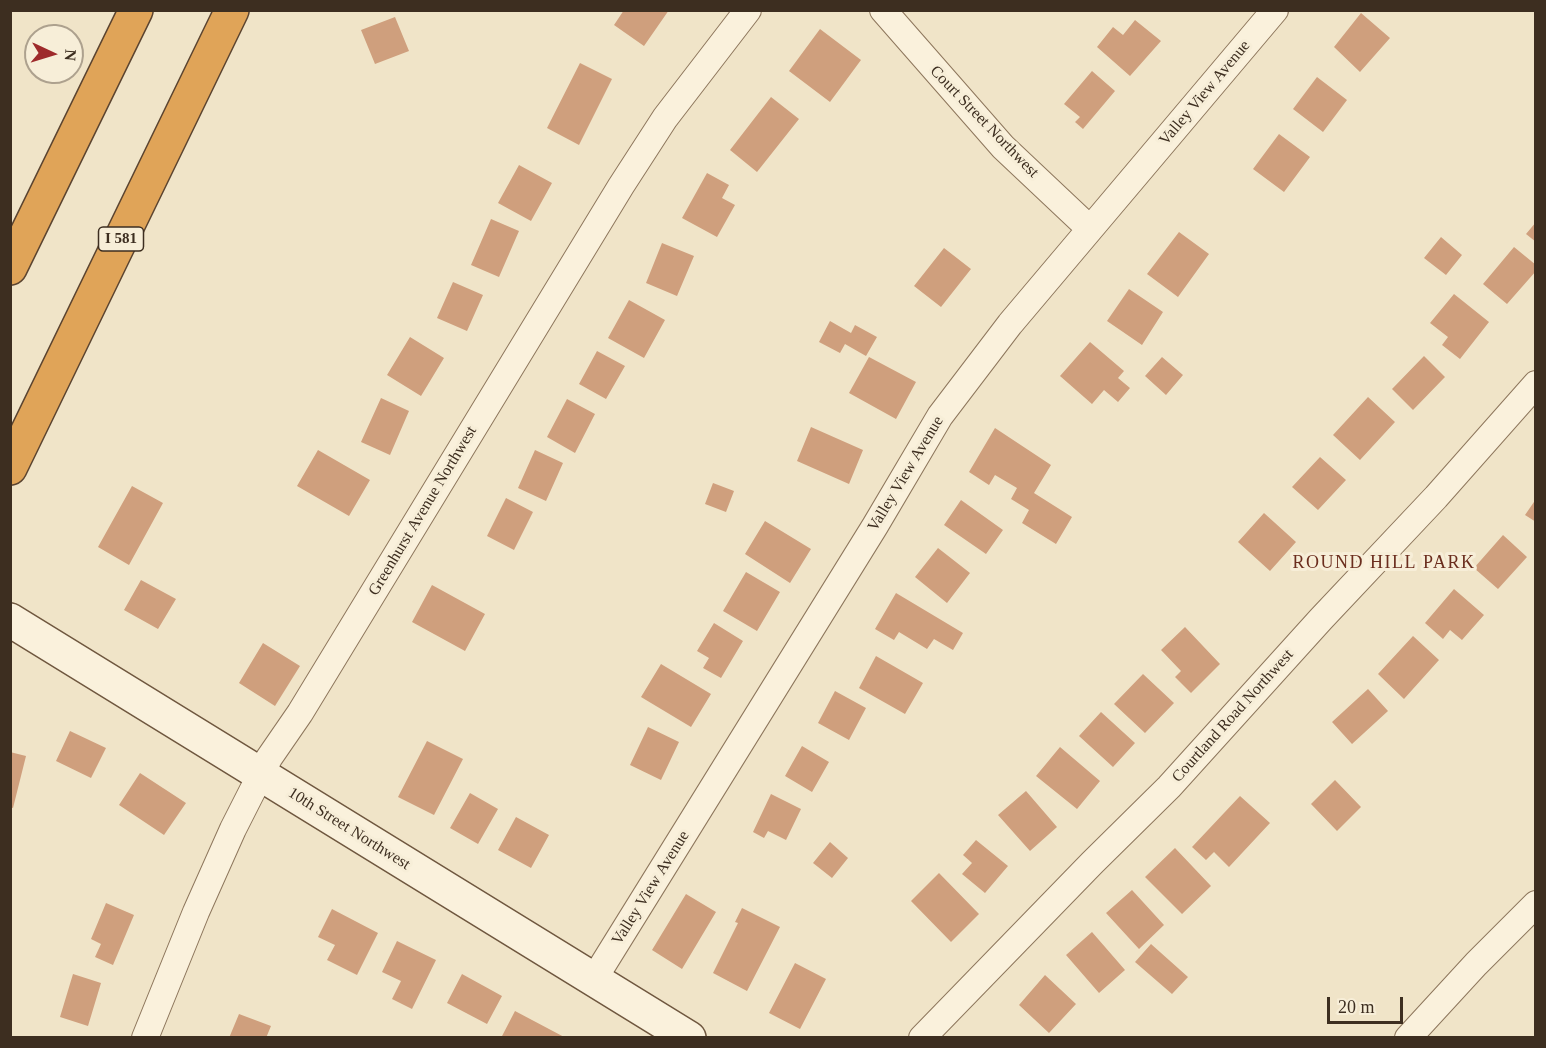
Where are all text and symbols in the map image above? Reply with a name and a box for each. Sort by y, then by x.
north arrow [24,24,84,84]
street label: Valley View Avenue [1155,37,1255,149]
text: N [62,49,79,62]
street label: Court Street Northwest [926,62,1042,182]
road number: I 581 [98,227,144,251]
street label: Valley View Avenue [864,413,948,535]
street label: Greenhurst Avenue Northwest [365,423,481,599]
district label: ROUND HILL PARK [1293,552,1475,574]
street label: Courtland Road Northwest [1168,646,1298,786]
street label: 10th Street Northwest [284,784,414,874]
street label: Valley View Avenue [608,827,694,949]
scale bar [1330,985,1406,1023]
text: 20 m [1338,997,1375,1017]

